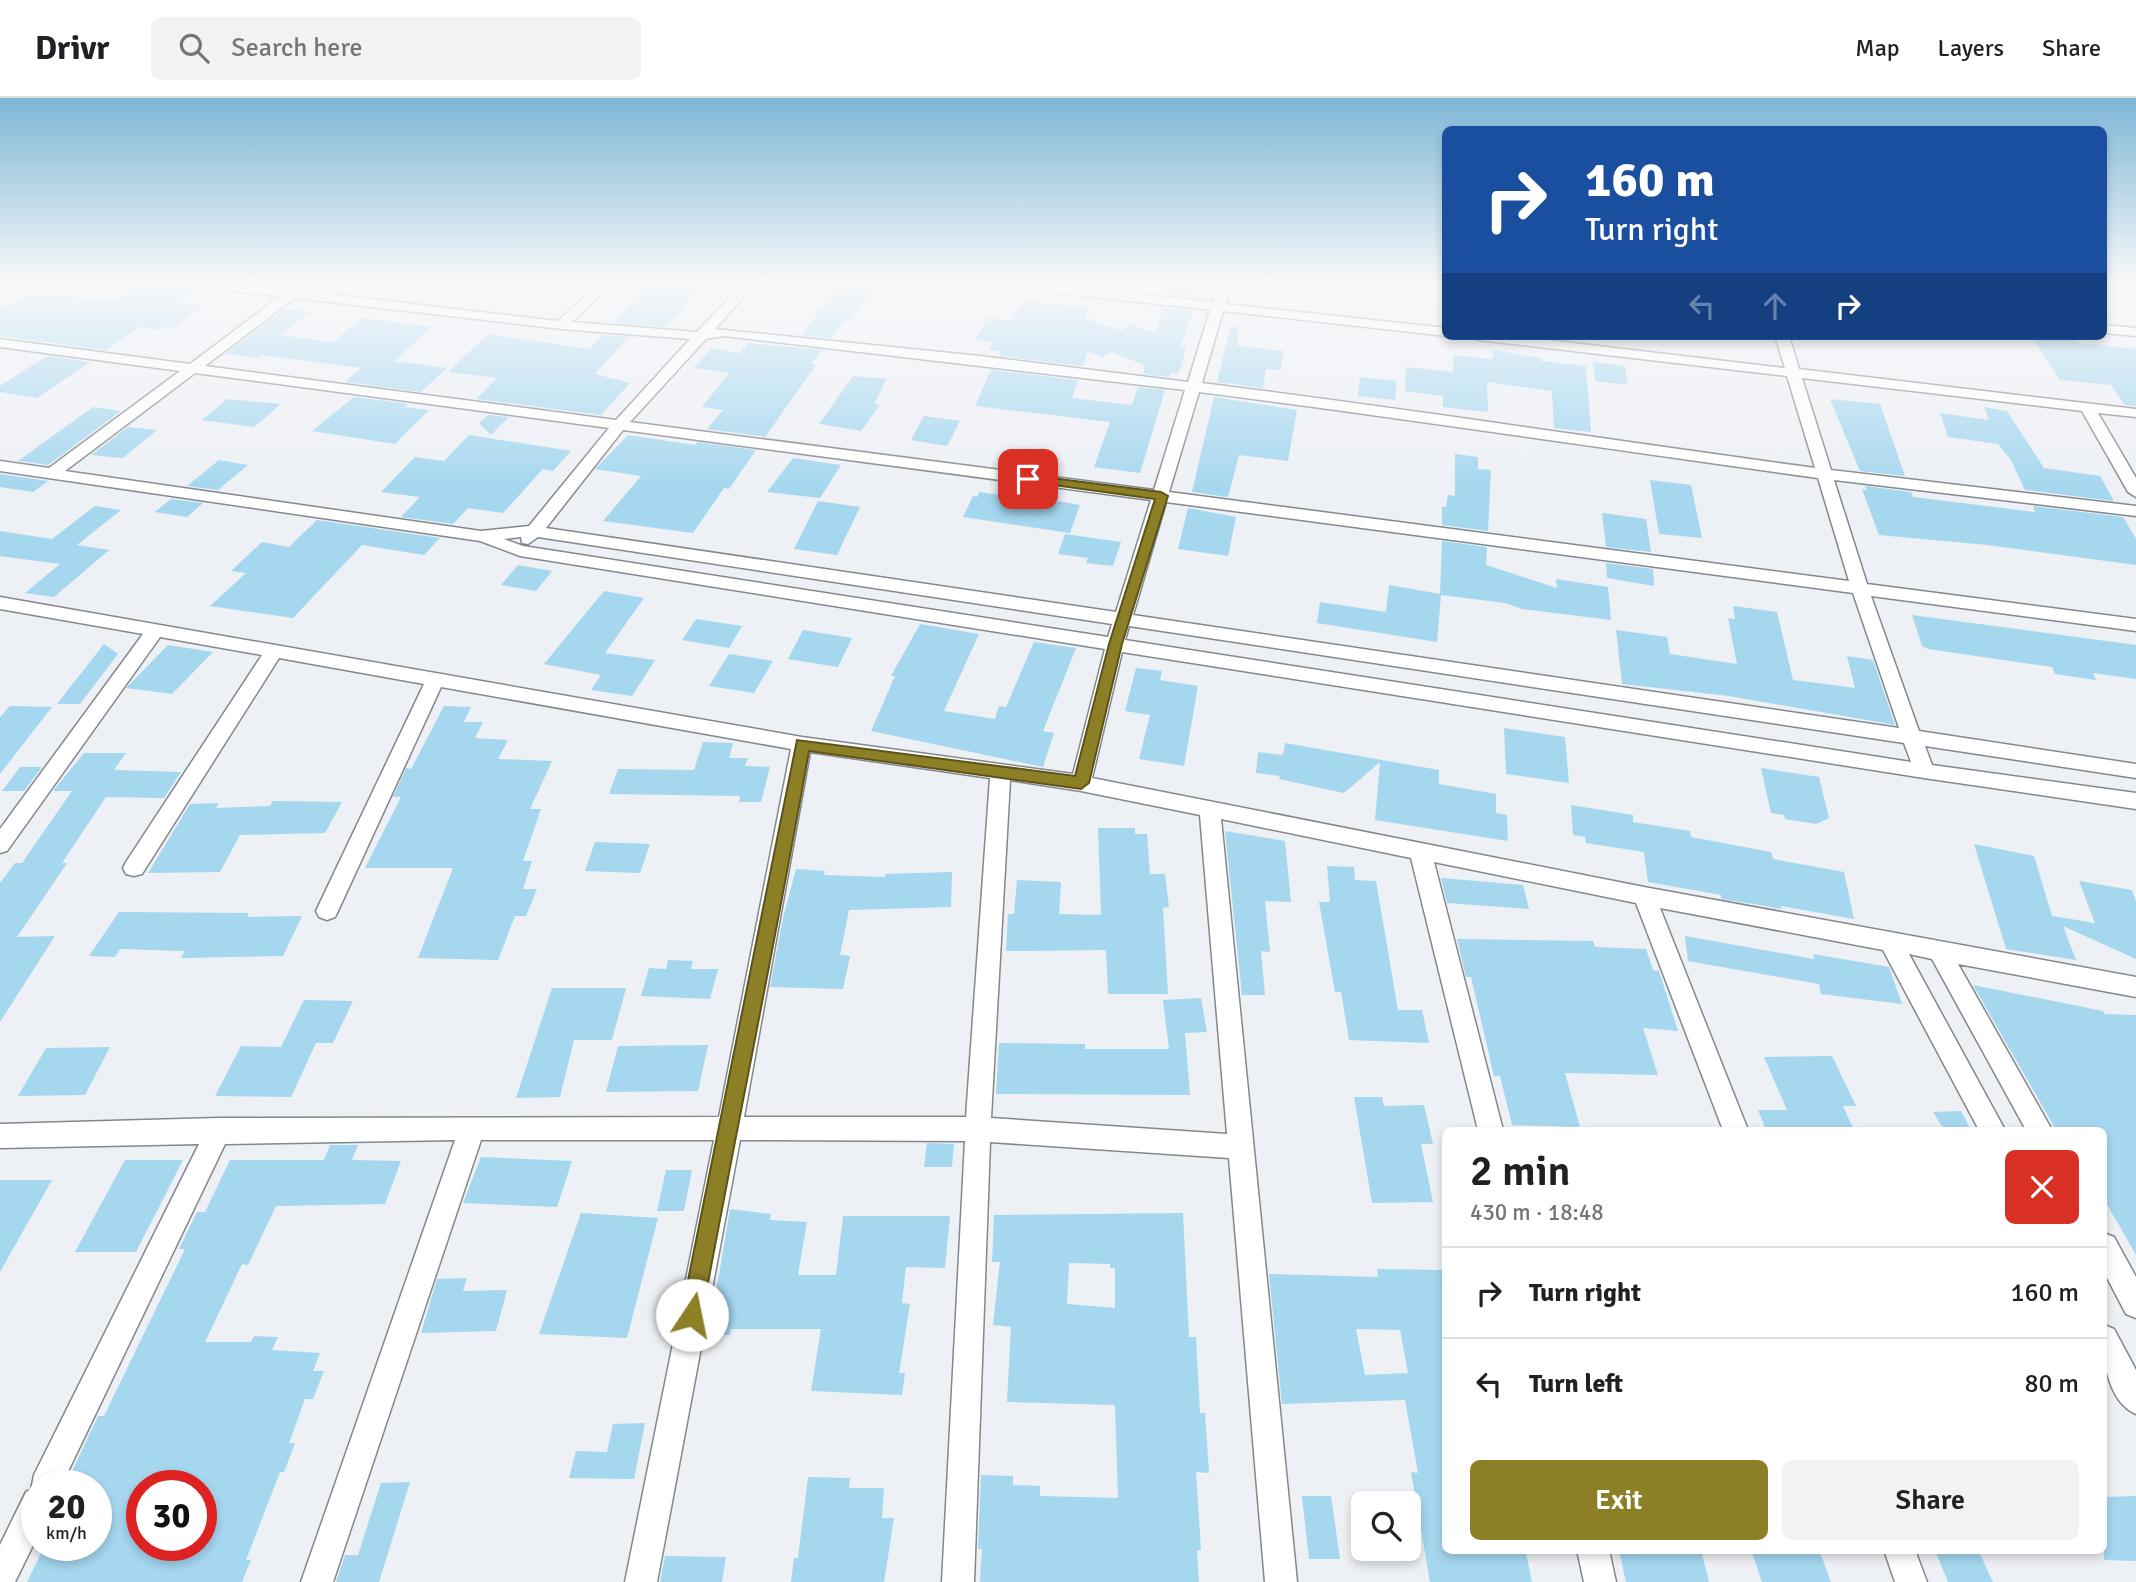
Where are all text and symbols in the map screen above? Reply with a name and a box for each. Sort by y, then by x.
search box [151,17,641,80]
text: Drivr [35,28,109,69]
icon: search [175,29,213,67]
text: Search here [231,32,362,64]
text: Map [1855,33,1900,63]
text: Layers [1938,33,2004,63]
text: Share [2042,33,2101,63]
text: 160 m [1585,150,1715,210]
icon: right [1470,154,1561,245]
text: Turn right [1585,210,1718,249]
icon: left [1683,287,1721,325]
icon: ahead [1756,287,1794,325]
icon: right [1829,287,1867,325]
pin [998,449,1058,509]
icon: arrive [1009,460,1047,498]
text: 2 min [1470,1146,1571,1197]
button: close [2005,1150,2079,1224]
text: 430 m · 18:48 [1470,1198,1604,1227]
icon: right [1470,1274,1508,1312]
text: Turn right [1529,1277,1641,1309]
text: 160 m [2010,1277,2079,1309]
position arrow [655,1278,729,1352]
icon: left [1470,1365,1508,1403]
text: Turn left [1529,1368,1623,1400]
text: 80 m [2024,1368,2079,1400]
button: Exit [1470,1460,1768,1540]
button: Share [1782,1460,2079,1540]
speed limit sign: 30 [126,1470,217,1561]
text: 20 [48,1485,85,1528]
map controls [1351,1491,1421,1561]
button: search [1351,1491,1421,1561]
text: km/h [46,1522,87,1544]

